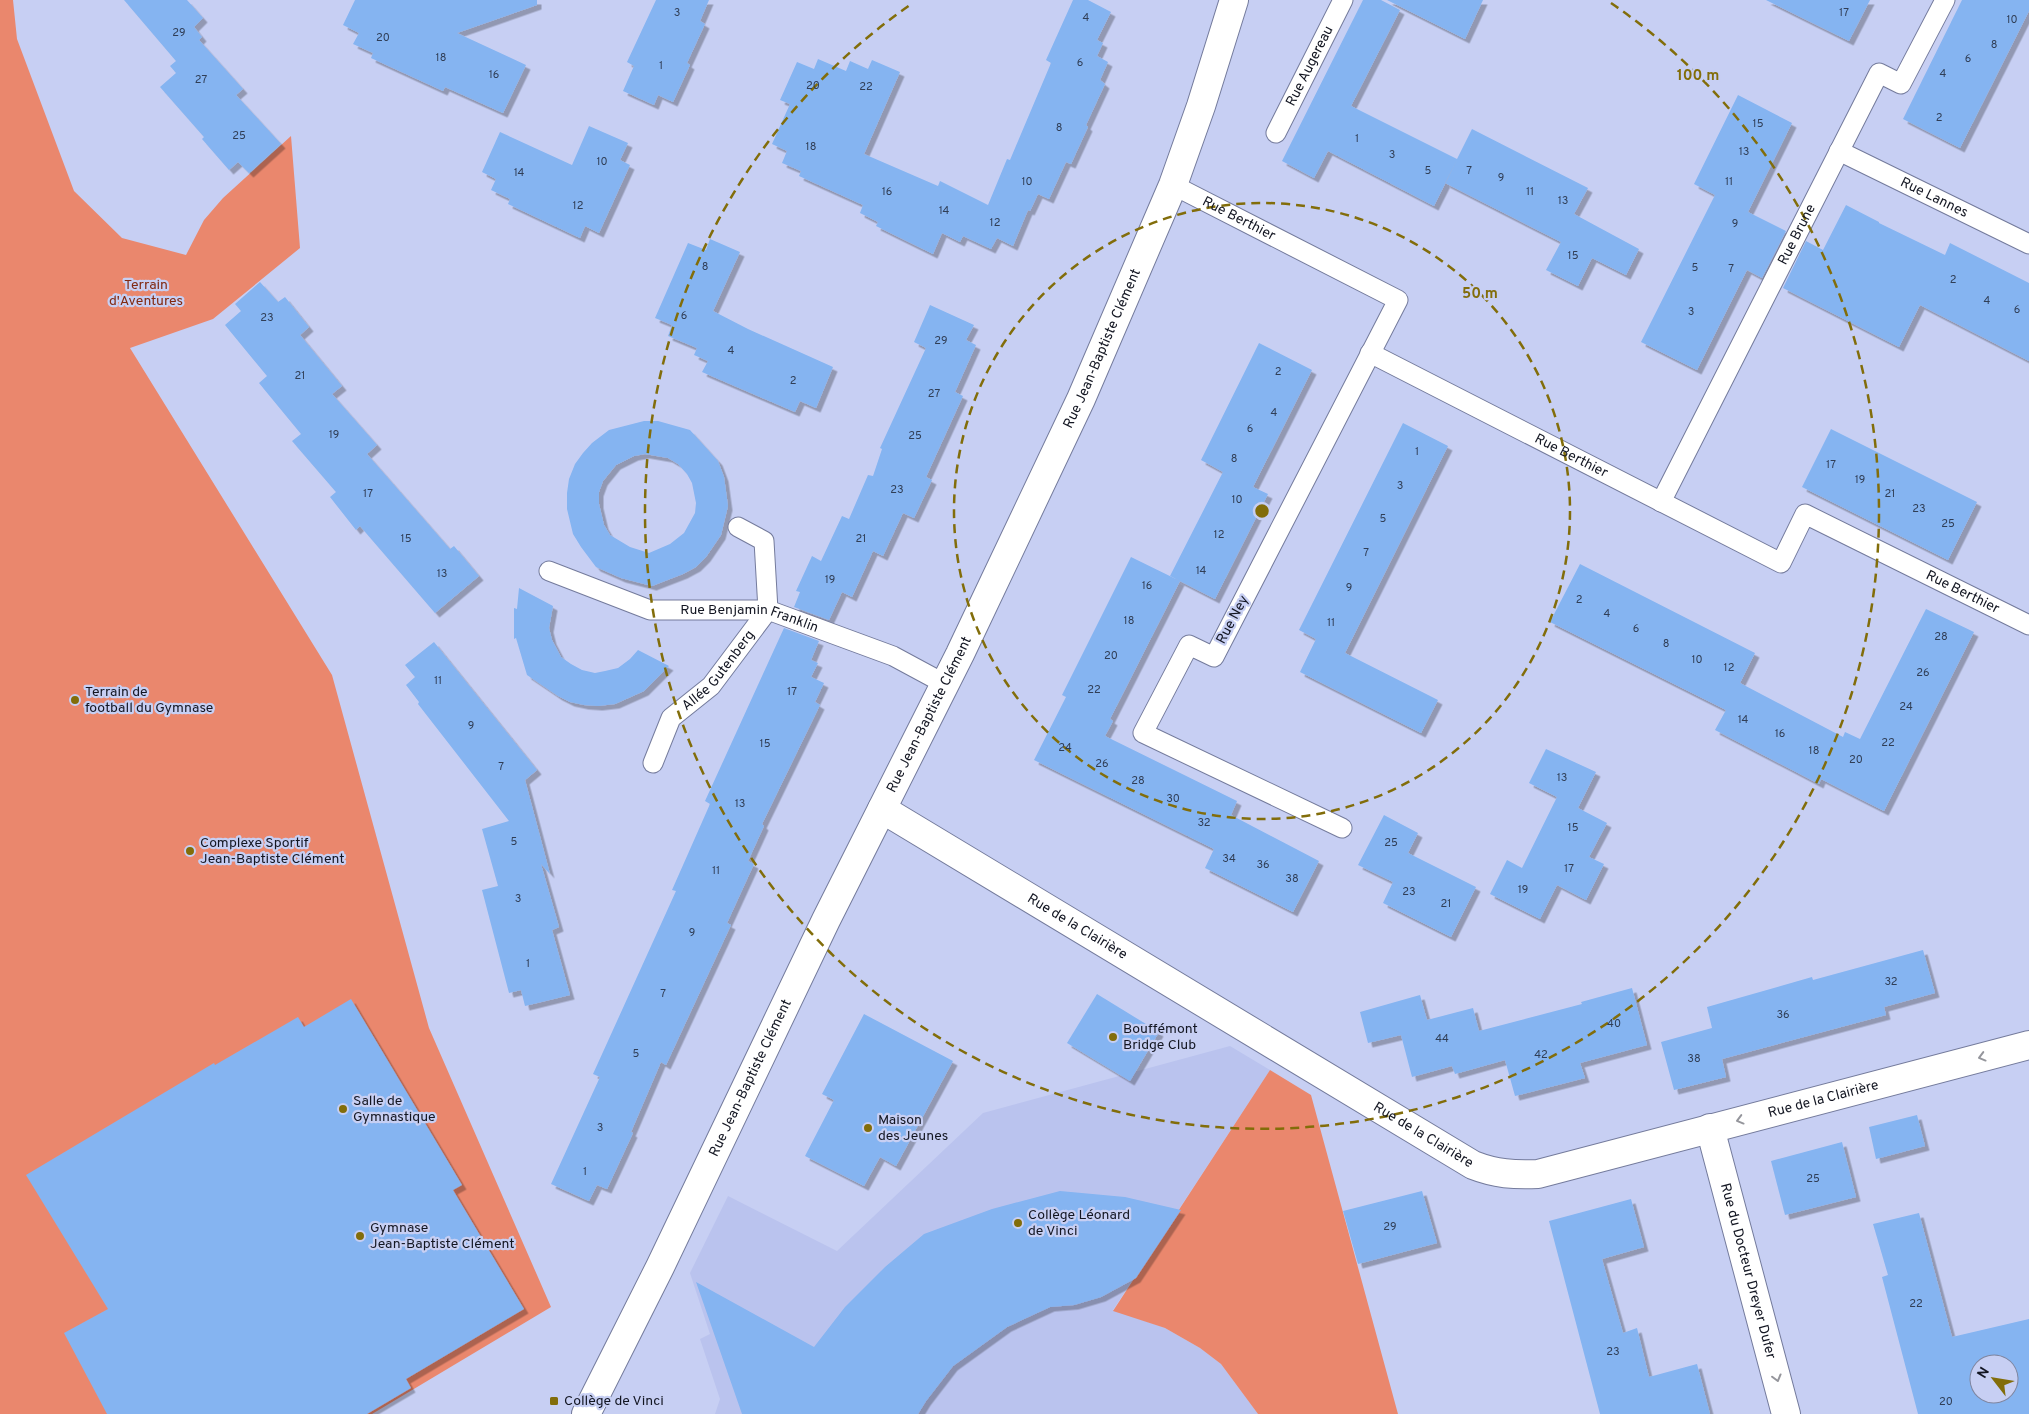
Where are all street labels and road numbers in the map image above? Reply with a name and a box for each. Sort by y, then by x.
street label: Rue Augereau [1282,23,1337,109]
street label: Rue Lannes [1898,174,1971,221]
street label: Rue Berthier [1199,193,1279,245]
street label: Rue Brune [1774,201,1819,268]
street label: Rue Jean-Baptiste Clément [1060,266,1144,431]
street label: Rue Berthier [1532,430,1611,482]
street label: Rue Berthier [1923,567,2003,618]
street label: Rue Ney [1213,593,1253,647]
street label: Rue Benjamin Franklin [680,602,821,636]
street label: Allée Gutenberg [678,627,758,714]
street label: Rue Jean-Baptiste Clément [883,634,975,796]
street label: Rue de la Clairière [1024,890,1130,963]
street label: Rue Jean-Baptiste Clément [705,997,795,1160]
street label: Rue de la Clairière [1766,1076,1880,1122]
street label: Rue de la Clairière [1370,1099,1476,1172]
street label: Rue du Docteur Dreyer Dufer [1717,1181,1780,1361]

